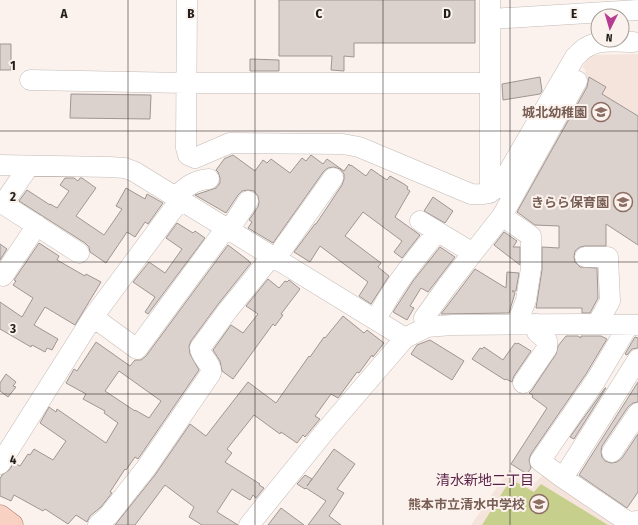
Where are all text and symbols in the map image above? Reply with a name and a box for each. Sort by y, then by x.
text: A [59,6,68,21]
text: B [187,6,195,21]
text: C [316,6,323,21]
text: D [443,6,451,21]
text: E [571,6,577,21]
north arrow [590,8,630,48]
text: N [605,31,613,44]
text: 1 [10,58,16,73]
school or university icon: 城北幼稚園 [590,101,612,123]
place label: 城北幼稚園 [522,105,587,120]
text: 2 [9,189,16,204]
school or university icon: きらら保育園 [612,191,634,213]
place label: きらら保育園 [531,195,609,210]
text: 3 [9,321,16,336]
text: 4 [10,452,17,467]
district label: 清水新地二丁目 [436,472,534,489]
school or university icon: 熊本市立清水中学校 [528,493,550,515]
place label: 熊本市立清水中学校 [408,497,525,512]

